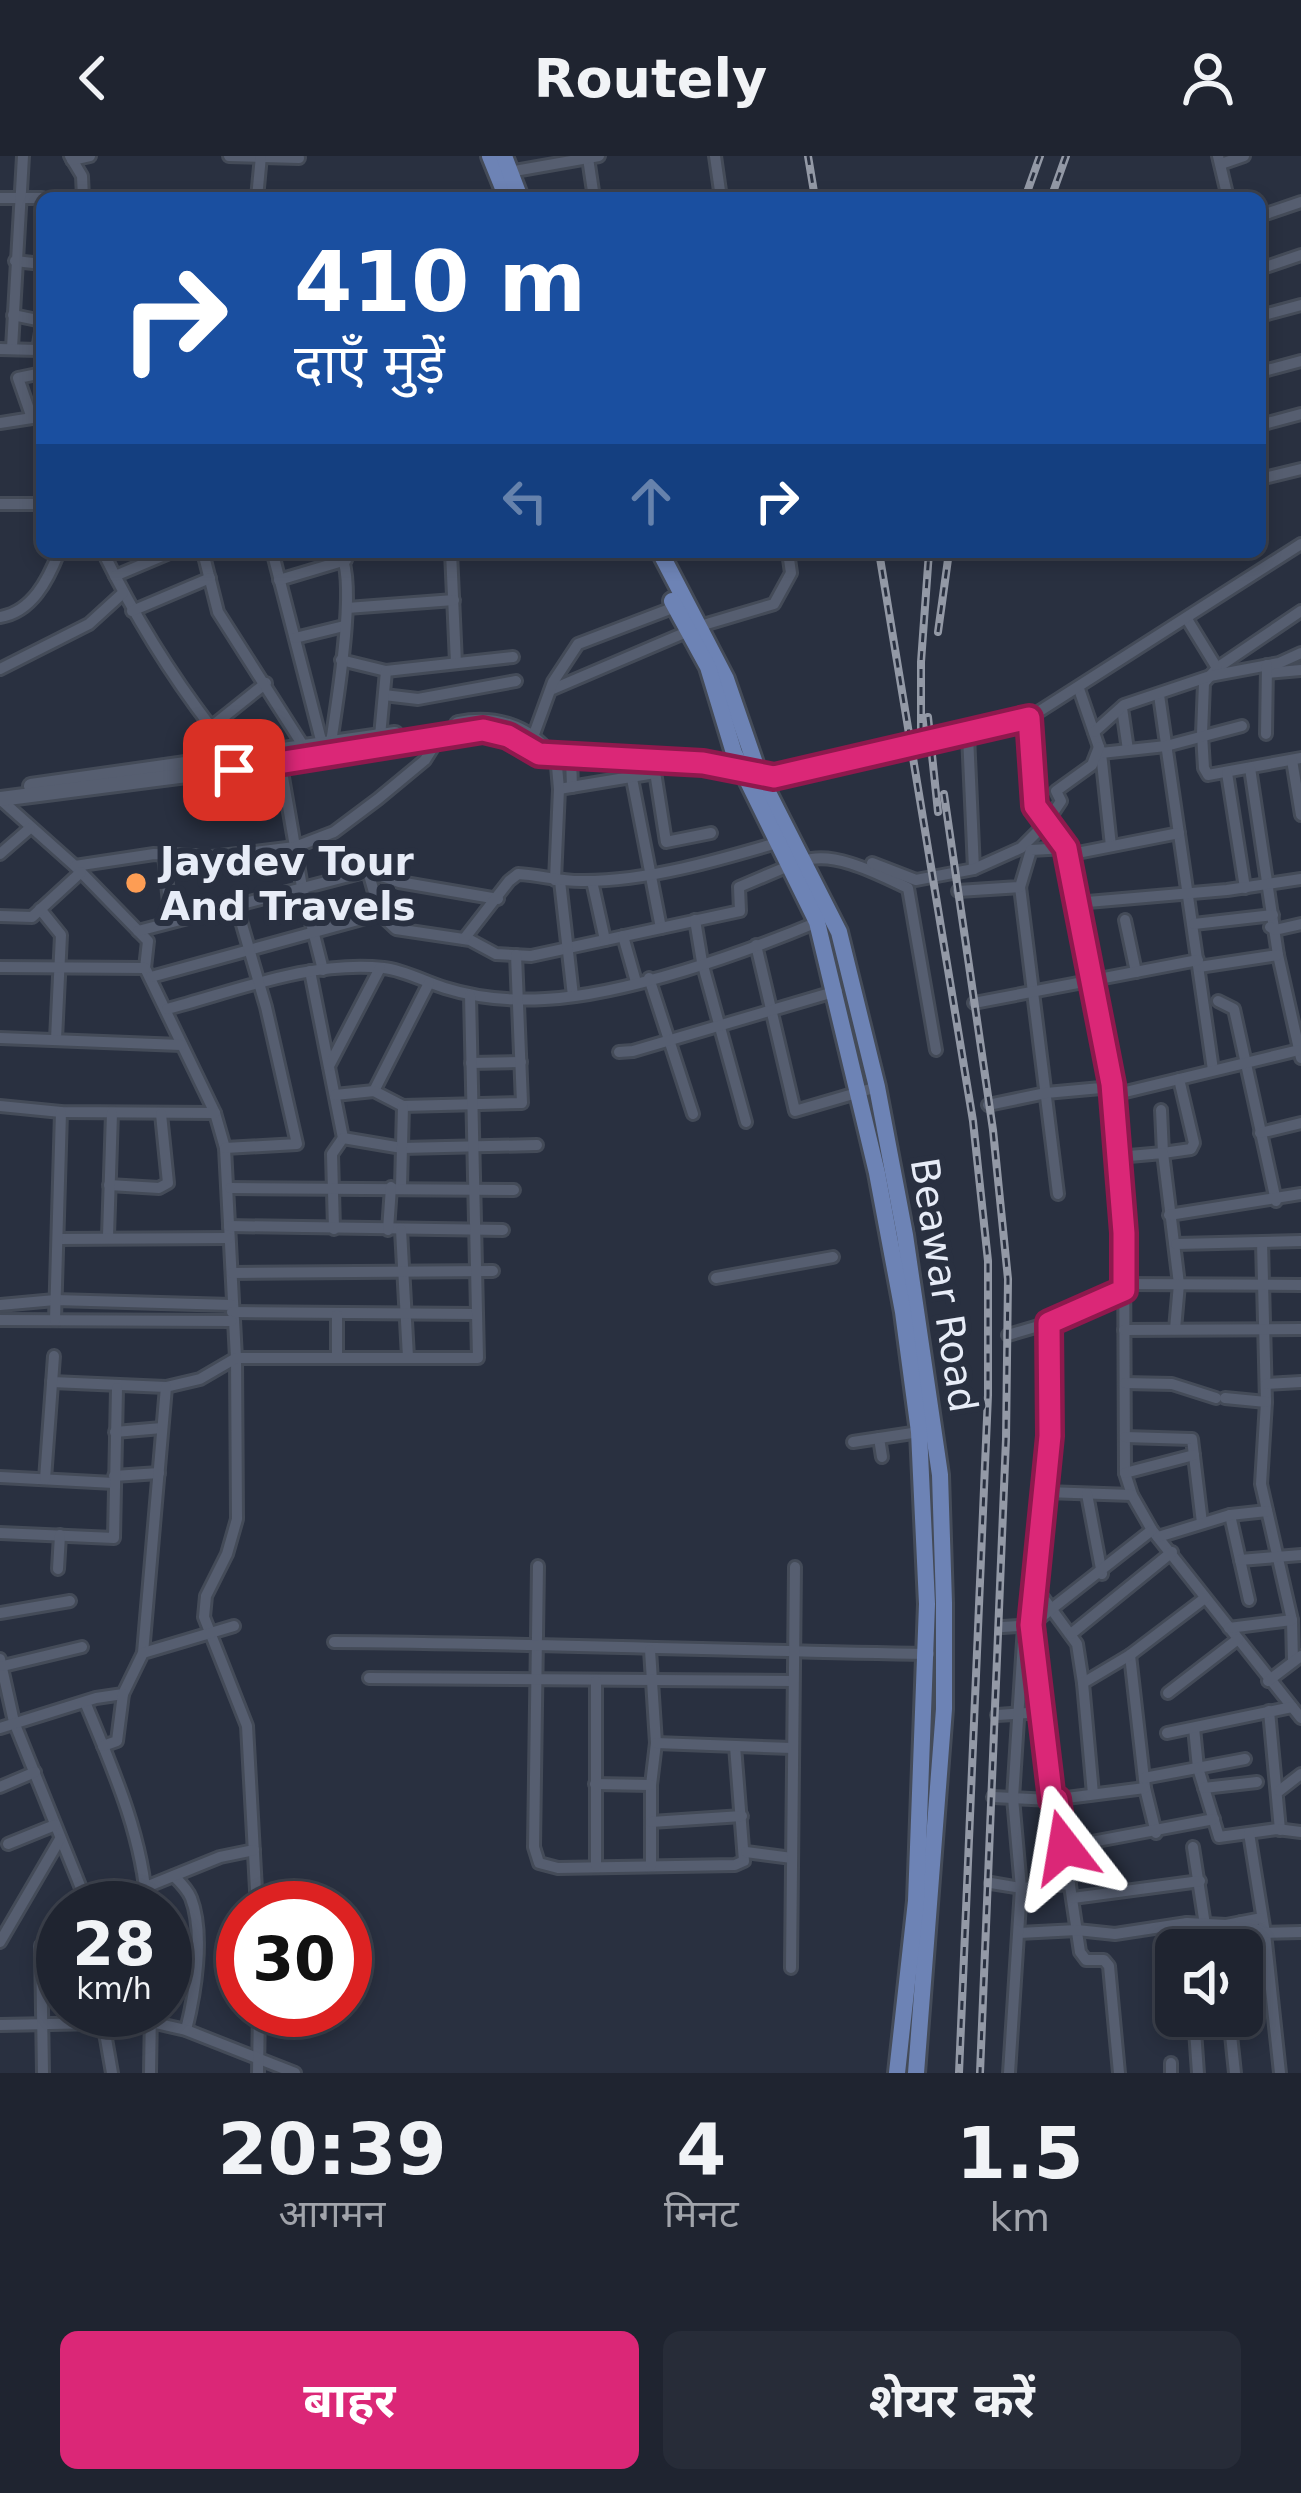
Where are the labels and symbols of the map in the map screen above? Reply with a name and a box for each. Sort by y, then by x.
pin [183,719,285,821]
place label: Jaydev Tour And Travels [157,839,416,929]
marker: Jaydev Tour And Travels [123,870,149,896]
street label: Beawar Road [902,1155,986,1415]
position arrow [1001,1784,1127,1910]
speed limit sign: 30 [216,1881,372,2037]

